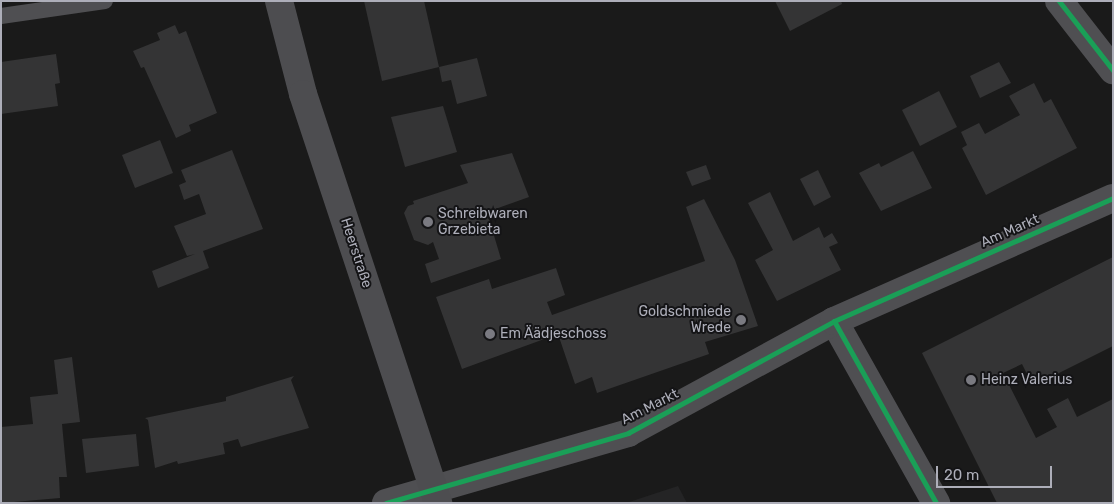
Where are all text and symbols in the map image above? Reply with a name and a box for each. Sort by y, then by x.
place label: Schreibwaren Grzebieta [438,206,528,238]
street label: Am Markt [978,211,1042,251]
street label: Heerstraße [337,216,375,290]
marker: Schreibwaren Grzebieta [422,216,434,228]
place label: Goldschmiede Wrede [638,304,731,336]
marker: Goldschmiede Wrede [735,314,747,326]
place label: Em Äädjeschoss [500,326,607,342]
marker: Em Äädjeschoss [484,328,496,340]
place label: Heinz Valerius [981,372,1073,388]
marker: Heinz Valerius [965,374,977,386]
street label: Am Markt [619,385,681,429]
scale bar [939,456,1055,488]
text: 20 m [944,466,979,484]

